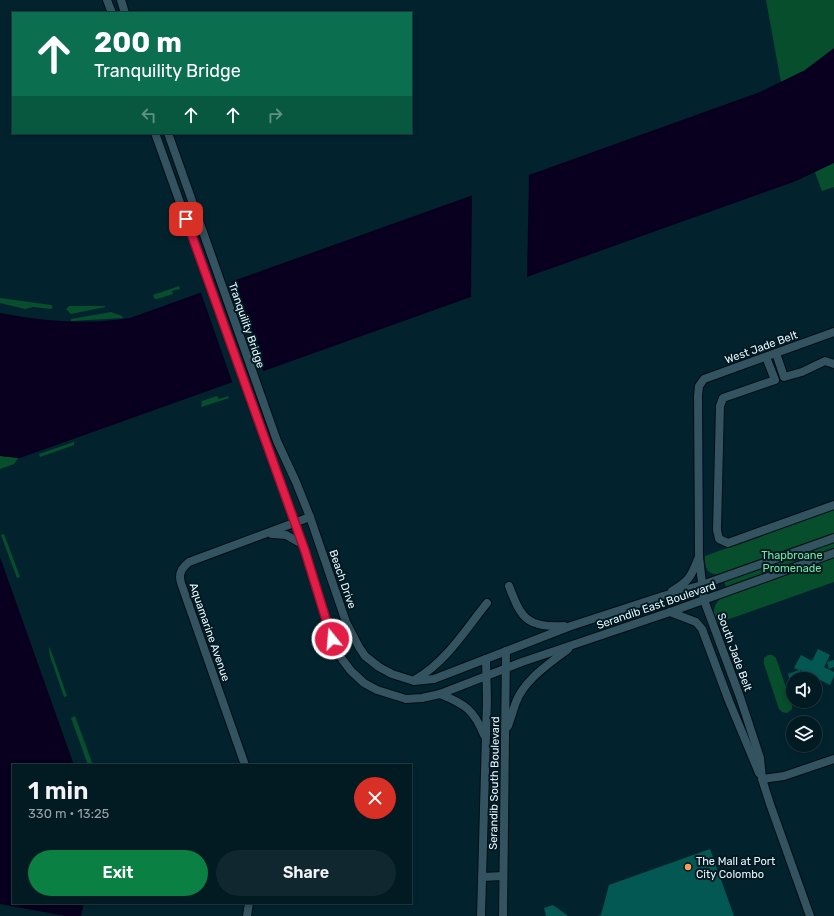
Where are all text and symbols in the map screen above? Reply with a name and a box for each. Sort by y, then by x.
text: 200 m [94,26,182,59]
icon: ahead [28,28,80,80]
text: Tranquility Bridge [94,60,241,82]
icon: left [138,104,160,126]
icon: ahead [180,104,202,126]
icon: ahead [222,104,244,126]
icon: right [264,104,286,126]
pin [169,202,203,236]
icon: arrive [175,208,197,230]
street label: Tranquility Bridge [226,281,267,370]
street label: West Jade Belt [723,328,800,367]
street label: Beach Drive [326,548,359,610]
park label: Thapbroane Promenade [761,549,823,575]
street label: Serandib East Boulevard [595,579,717,632]
street label: Aquamarine Avenue [187,581,232,683]
street label: South Jade Belt [714,611,755,694]
position arrow [311,618,353,660]
map controls [786,672,822,752]
button: sound [786,672,822,708]
street label: Serandib South Boulevard [487,716,502,850]
button: layers [786,716,822,752]
text: 1 min [28,777,88,805]
button: close [354,777,396,819]
text: 330 m · 13:25 [28,806,109,821]
button: Exit [28,850,208,896]
button: Share [216,850,396,896]
place label: The Mall at Port City Colombo [696,855,776,881]
marker: The Mall at Port City Colombo [683,862,693,872]

